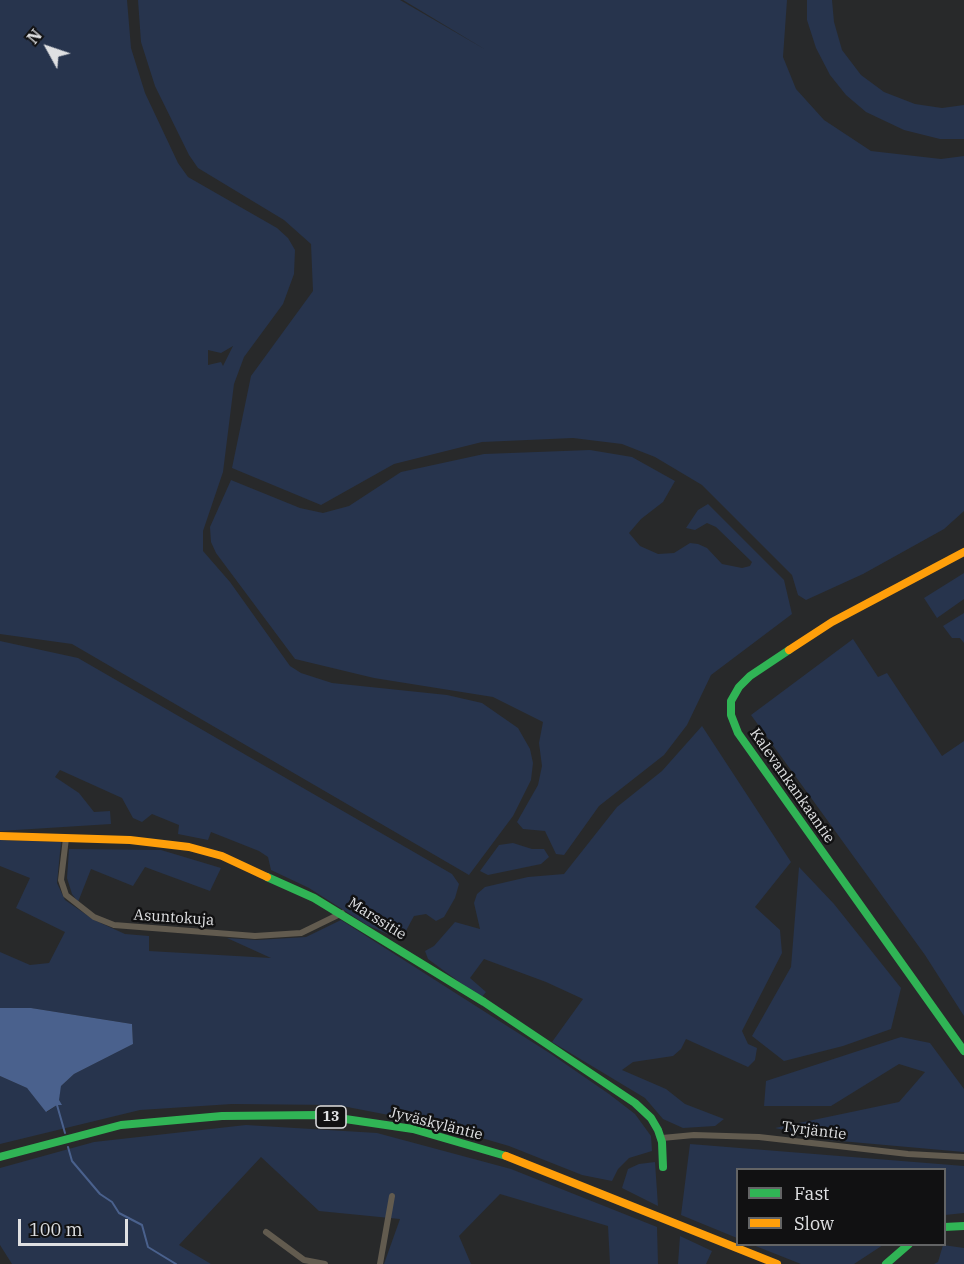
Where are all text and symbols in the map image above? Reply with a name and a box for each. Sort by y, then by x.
north arrow [18,18,78,78]
text: N [22,25,46,48]
street label: Kalevankankaantie [746,725,838,847]
street label: Marssitie [345,894,409,944]
street label: Asuntokuja [133,906,215,930]
street label: Jyväskyläntie [387,1104,485,1144]
road number: 13 [316,1106,346,1128]
street label: Tyrjäntie [781,1118,847,1144]
legend [736,1168,946,1246]
text: Fast [794,1182,829,1205]
scale bar [21,1207,130,1245]
text: Slow [794,1212,834,1235]
text: 100 m [29,1218,83,1241]

